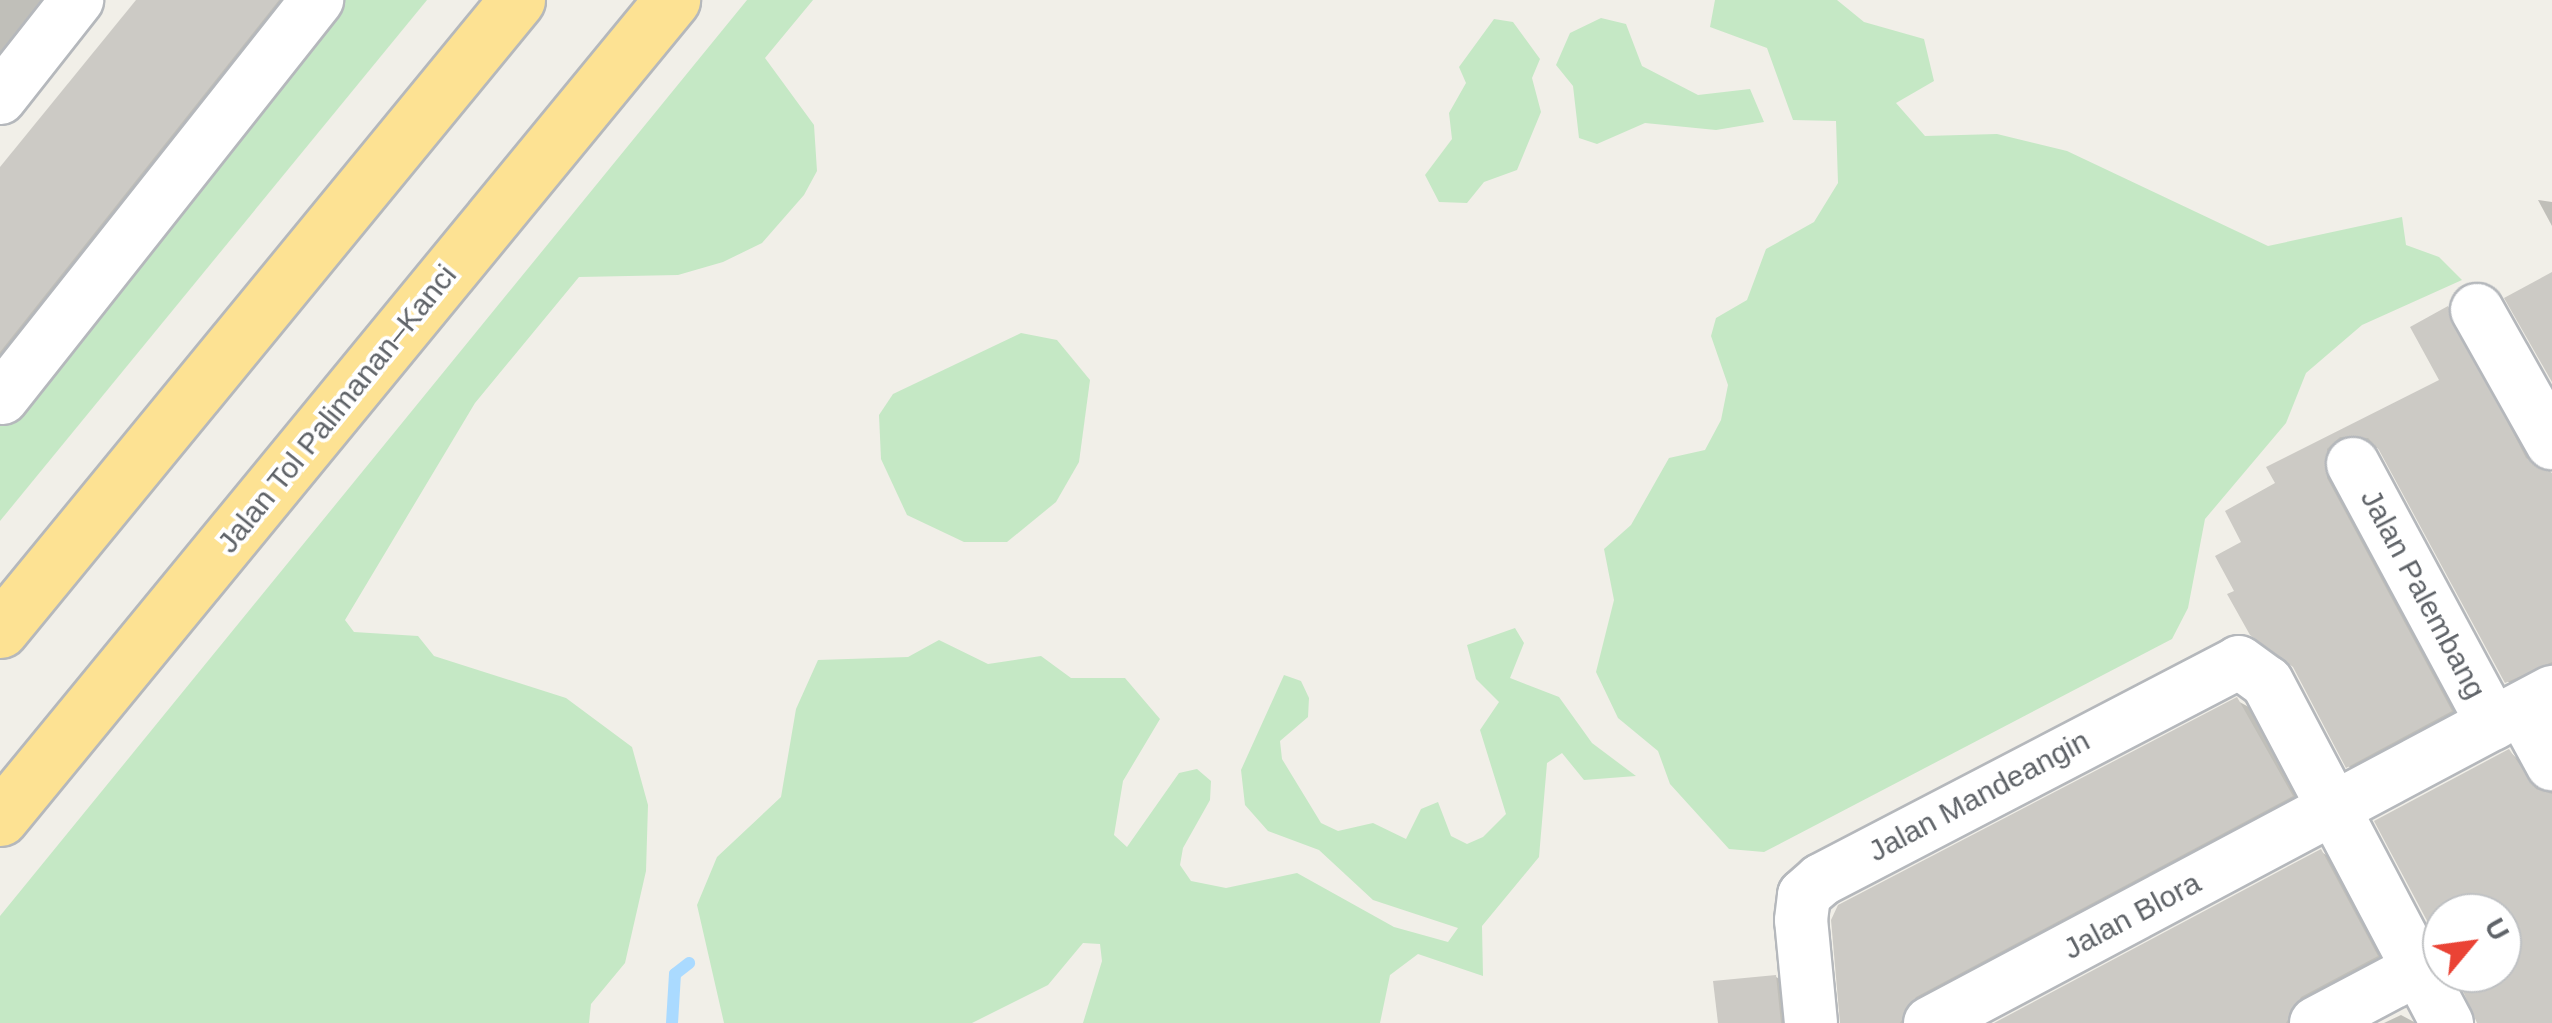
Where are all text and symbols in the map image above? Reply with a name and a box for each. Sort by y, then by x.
street label: Jalan Tol Palimanan–Kanci [210,258,464,560]
street label: Jalan Palembang [2353,483,2493,705]
street label: Jalan Mandeangin [1862,723,2096,869]
street label: Jalan Blora [2057,865,2207,967]
north arrow [2422,893,2522,993]
text: U [2478,913,2515,946]

